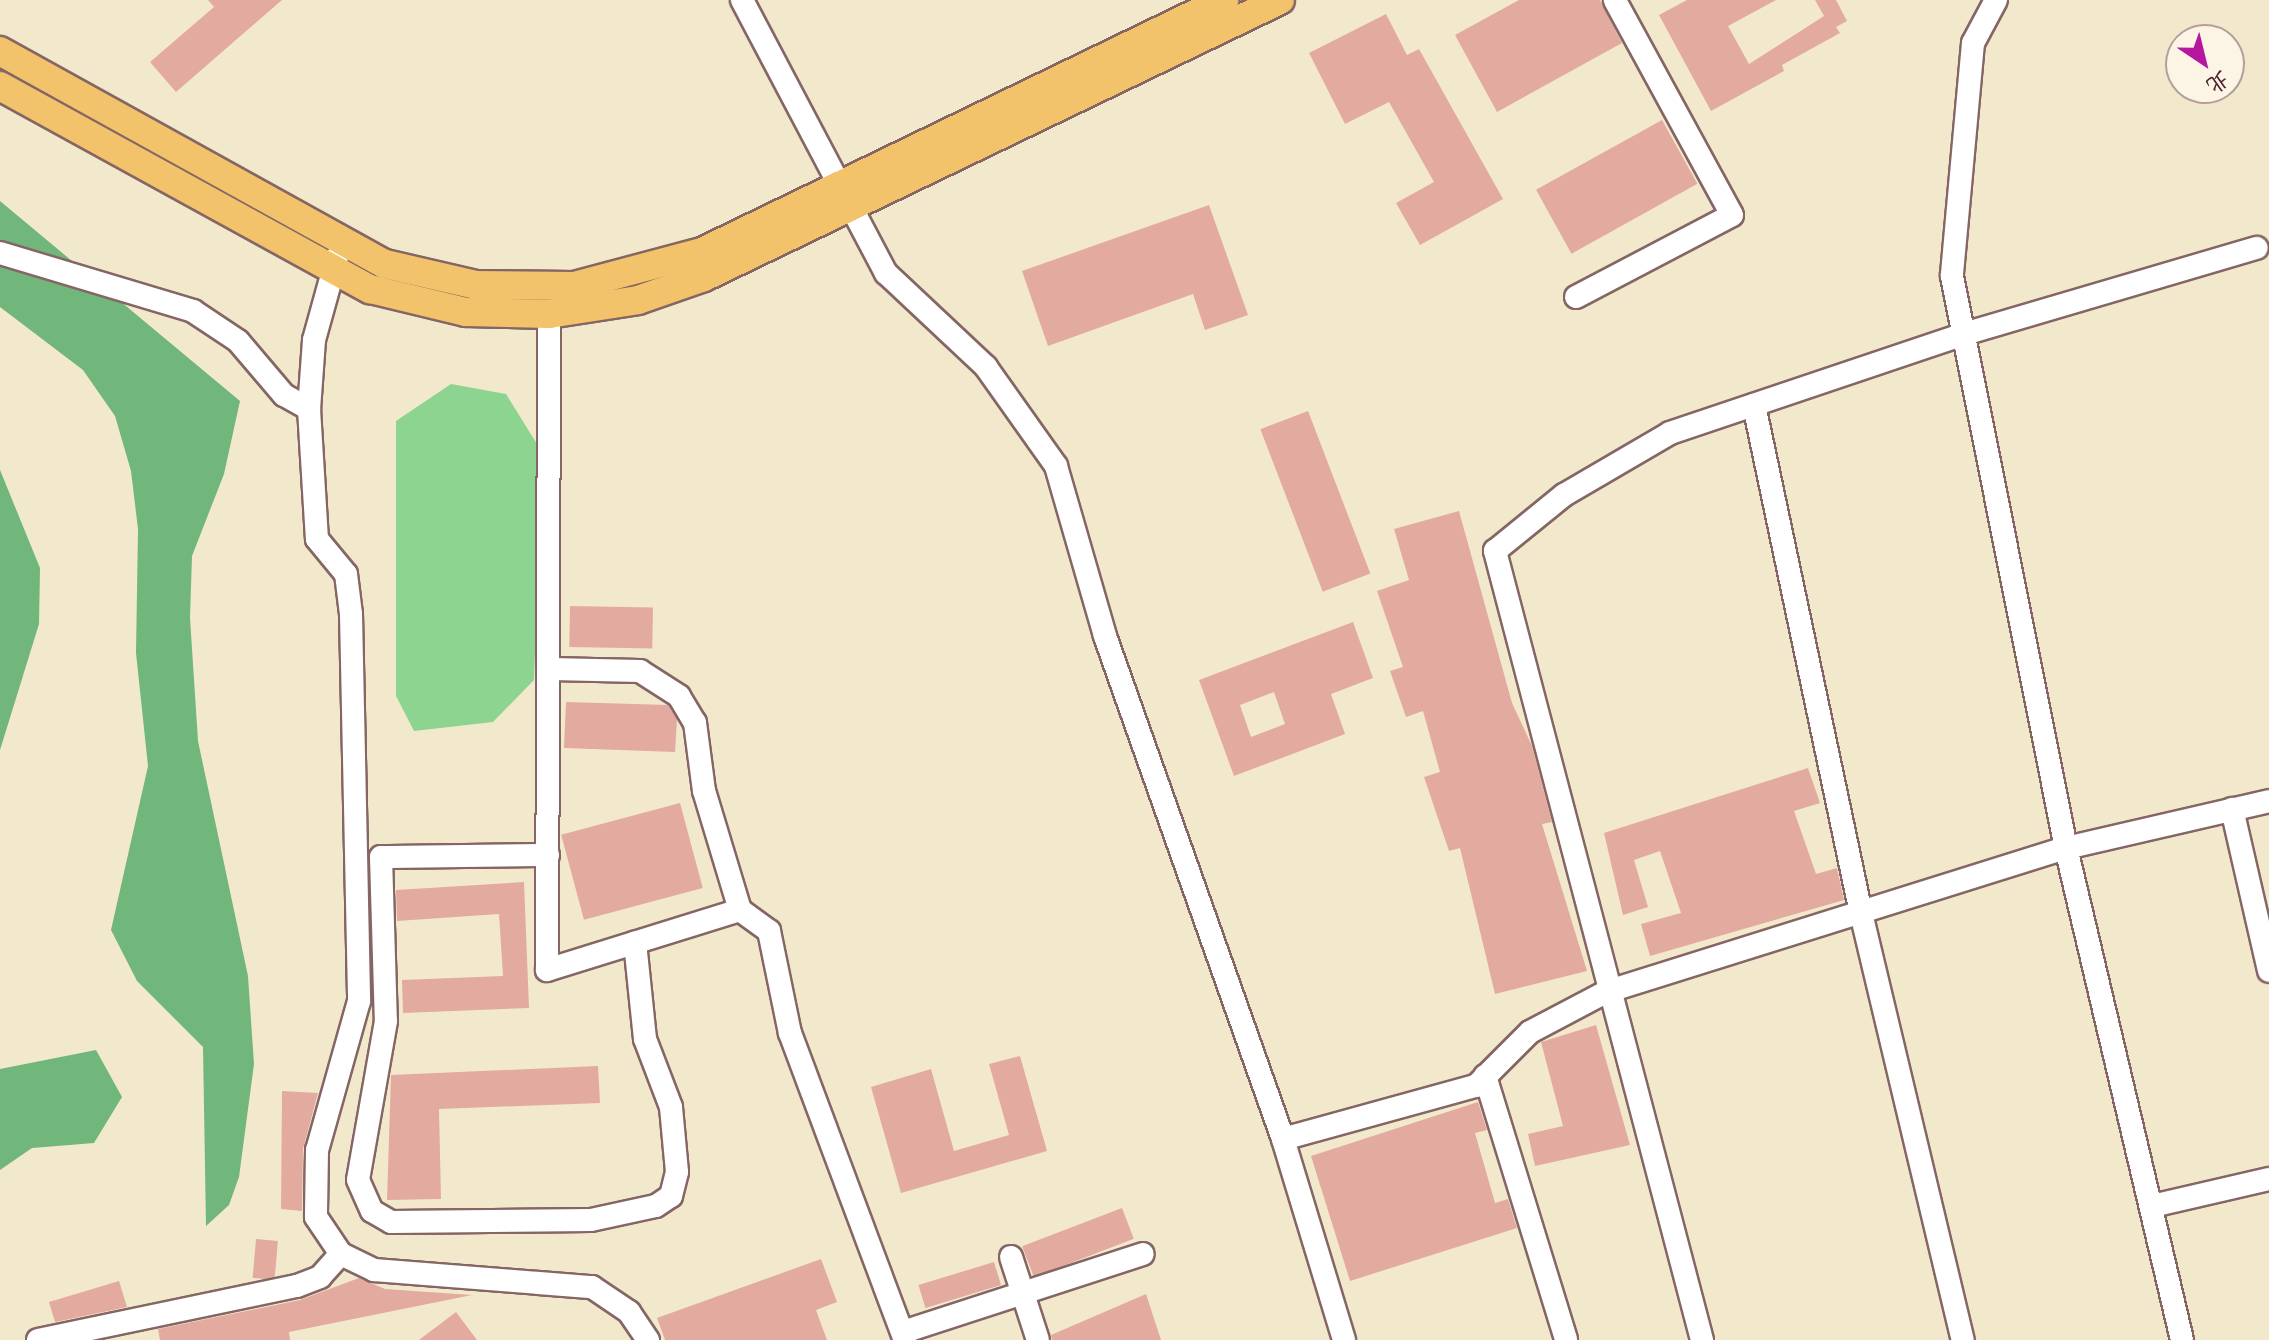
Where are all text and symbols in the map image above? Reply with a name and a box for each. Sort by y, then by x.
north arrow [2165,24,2245,104]
text: 北 [2201,64,2235,101]

